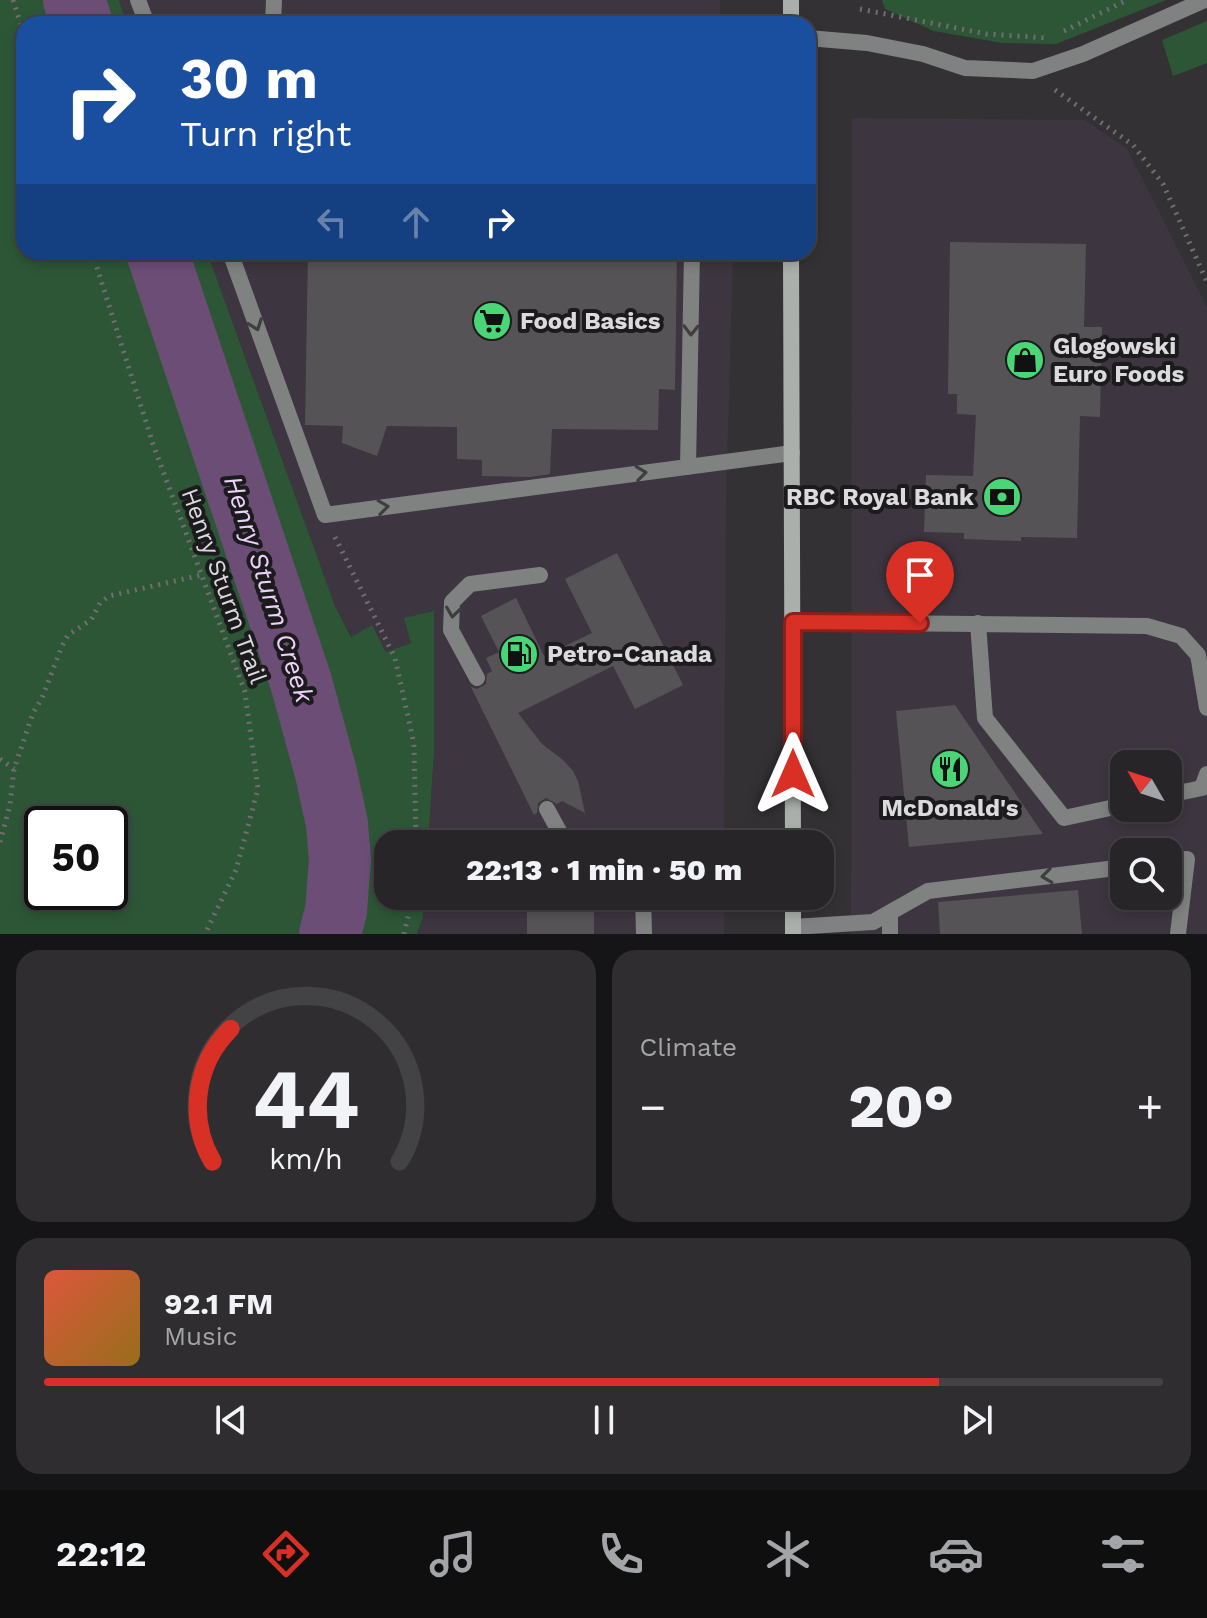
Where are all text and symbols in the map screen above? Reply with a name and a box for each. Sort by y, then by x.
text: 30 m [180,46,318,112]
icon: right [48,48,152,152]
text: Turn right [180,113,351,155]
icon: left [310,200,354,244]
icon: ahead [394,200,438,244]
icon: right [478,200,522,244]
supermarket icon: Food Basics [471,300,513,342]
place label: Food Basics [520,307,661,335]
one-way arrow [246,318,263,332]
one-way arrow [682,324,699,337]
place label: Glogowski Euro Foods [1053,332,1185,388]
shop icon: Glogowski Euro Foods [1004,339,1046,381]
one-way arrow [634,465,648,482]
water label: Henry Sturm Creek [218,472,320,707]
bank icon: RBC Royal Bank [981,476,1023,518]
place label: RBC Royal Bank [786,483,974,511]
street label: Henry Sturm Trail [176,484,273,688]
one-way arrow [376,499,390,516]
pin [886,541,954,623]
icon: arrive [898,553,942,597]
one-way arrow [445,606,462,619]
fuel station icon: Petro-Canada [498,633,540,675]
place label: Petro-Canada [547,640,712,668]
position arrow [751,732,835,816]
restaurant icon: McDonald's [929,748,971,790]
north arrow [1110,750,1182,822]
map controls [1110,750,1182,910]
place label: McDonald's [881,794,1019,822]
speed limit sign: 50 [24,806,128,910]
button: search [1110,838,1182,910]
text: 22:13 · 1 min · 50 m [466,852,742,887]
one-way arrow [1040,867,1053,884]
text: Climate [640,1032,737,1062]
text: 44 [252,1051,359,1148]
text: 20° [848,1071,954,1142]
text: − [640,1081,666,1133]
text: + [1136,1081,1163,1133]
text: km/h [269,1142,343,1176]
text: 92.1 FM [164,1286,273,1321]
text: Music [164,1321,237,1351]
icon: previous [209,1398,253,1442]
icon: pause [582,1398,626,1442]
icon: next [955,1398,999,1442]
icon: directions [258,1526,314,1582]
icon: music [425,1526,481,1582]
icon: phone [593,1526,649,1582]
icon: climate [760,1526,816,1582]
icon: car [928,1526,984,1582]
icon: filters [1095,1526,1151,1582]
text: 22:12 [56,1533,146,1575]

